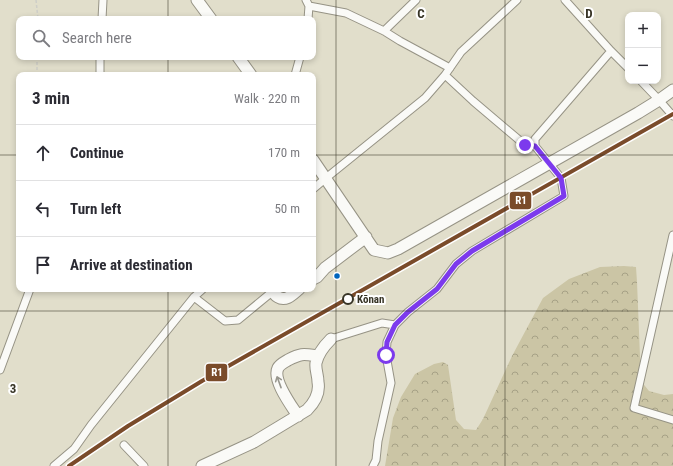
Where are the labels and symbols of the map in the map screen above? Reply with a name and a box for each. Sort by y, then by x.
text: C [417,6,425,21]
text: D [585,6,593,21]
route end [516,136,534,154]
line badge: R1 [509,191,532,210]
text: R1 [515,194,527,207]
unlabelled marker [332,271,342,281]
marker: Kōnan [342,293,354,305]
place label: Kōnan [357,293,384,306]
route start [377,346,395,364]
line badge: R1 [205,363,228,382]
text: R1 [211,366,223,379]
one-way arrow [275,375,282,388]
text: 3 [10,381,16,396]

